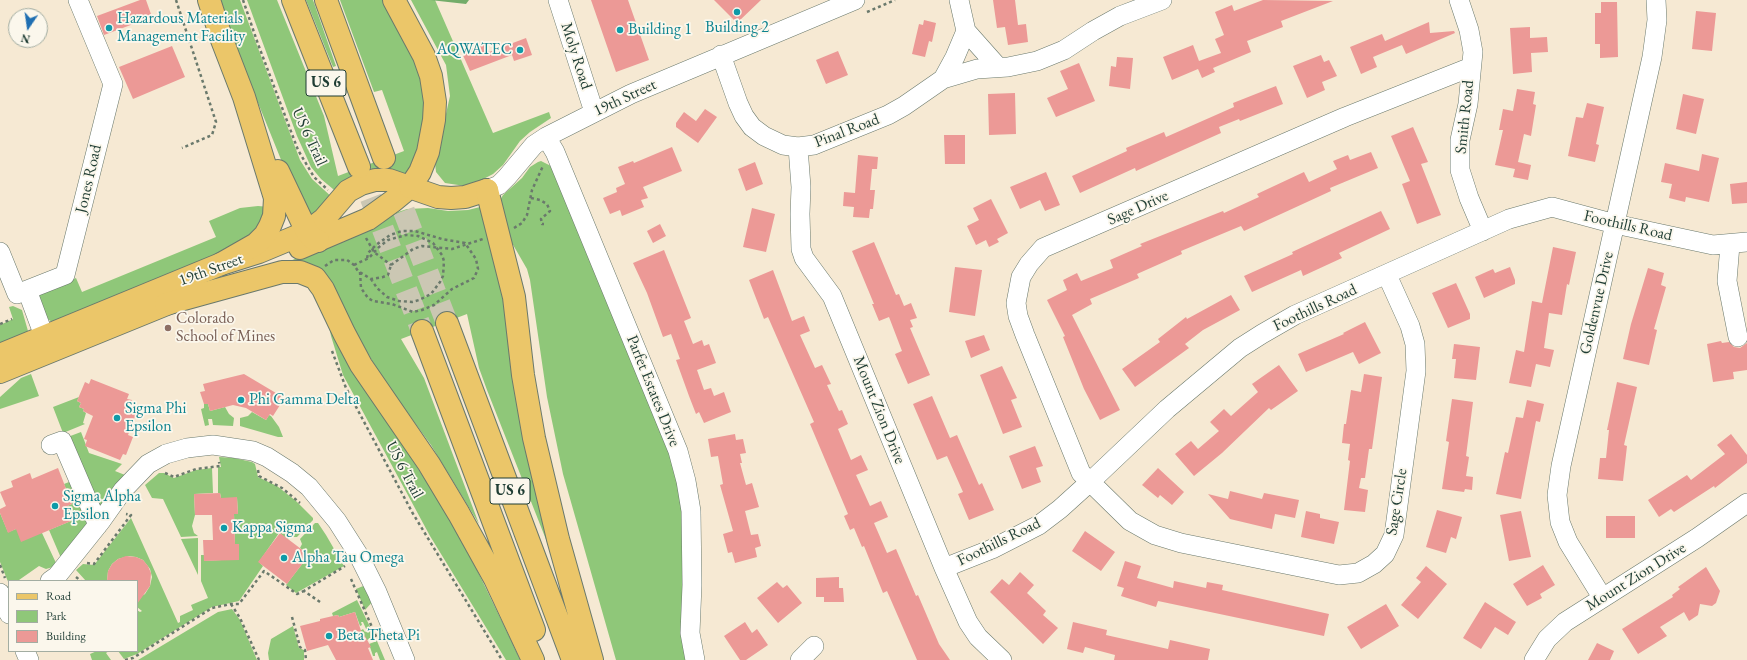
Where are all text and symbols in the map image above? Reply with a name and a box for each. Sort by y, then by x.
marker: Building 2 [732,7,742,17]
north arrow [8,8,48,48]
place label: Hazardous Materials Management Facility [117,9,245,47]
place label: Building 2 [705,18,769,38]
street label: Moly Road [556,20,596,92]
place label: Building 1 [628,20,692,40]
marker: Hazardous Materials Management Facility [104,23,114,33]
marker: Building 1 [615,25,625,35]
text: N [20,31,31,47]
place label: AQWATEC [437,40,512,60]
marker: AQWATEC [515,45,525,55]
road number: US 6 [306,70,346,96]
street label: 19th Street [591,75,659,121]
street label: Smith Road [1452,79,1478,155]
street label: US 6 Trail [287,105,331,169]
street label: Pinal Road [812,110,882,152]
street label: Jones Road [72,143,106,215]
street label: Sage Drive [1105,186,1171,230]
street label: Foothills Road [1582,206,1674,246]
street label: 19th Street [176,250,246,290]
street label: Goldenvue Drive [1576,250,1618,356]
street label: Foothills Road [1270,280,1360,336]
place label: Colorado School of Mines [176,309,275,347]
marker: Colorado School of Mines [163,323,173,333]
street label: Parfet Estates Drive [622,333,684,449]
street label: Mount Zion Drive [849,353,909,467]
place label: Phi Gamma Delta [249,390,359,410]
marker: Phi Gamma Delta [236,395,246,405]
place label: Sigma Phi Epsilon [125,399,186,437]
marker: Sigma Phi Epsilon [112,413,122,423]
street label: US 6 Trail [381,438,427,502]
street label: Sage Circle [1382,467,1412,537]
road number: US 6 [490,478,530,504]
place label: Sigma Alpha Epsilon [63,487,141,525]
marker: Sigma Alpha Epsilon [50,501,60,511]
street label: Foothills Road [954,514,1044,570]
place label: Kappa Sigma [232,518,312,538]
marker: Kappa Sigma [219,523,229,533]
street label: Mount Zion Drive [1582,539,1690,615]
place label: Alpha Tau Omega [292,548,404,568]
marker: Alpha Tau Omega [279,553,289,563]
legend [8,580,138,652]
text: Road [46,588,71,604]
text: Park [46,608,66,624]
place label: Beta Theta Pi [337,626,420,646]
text: Building [46,628,86,644]
marker: Beta Theta Pi [324,631,334,641]

